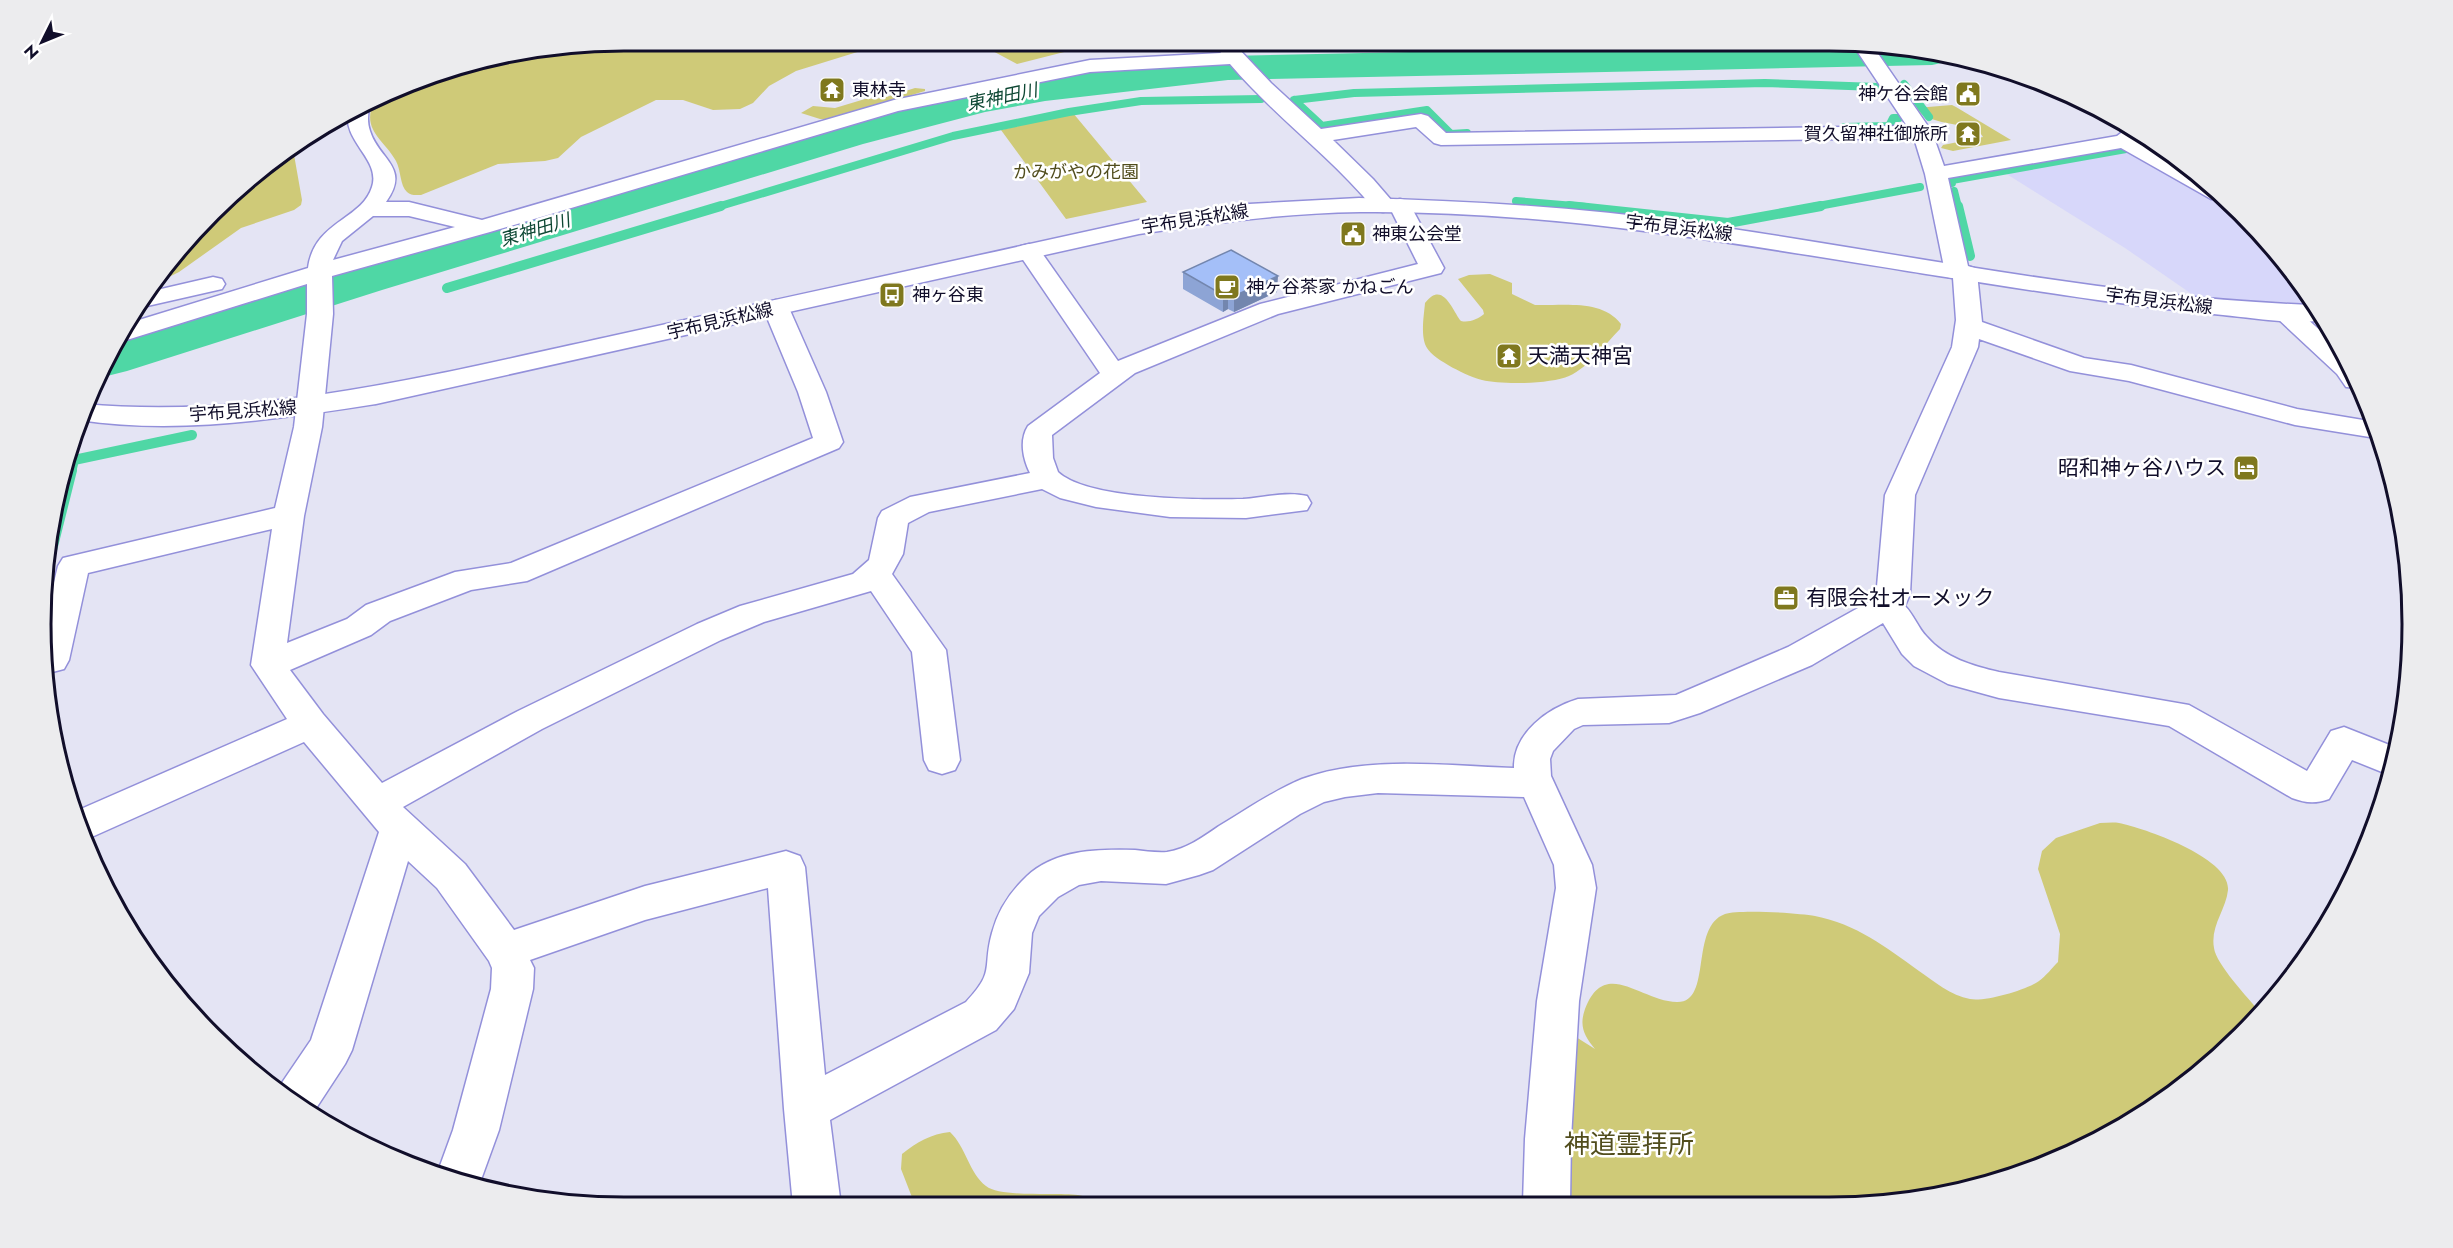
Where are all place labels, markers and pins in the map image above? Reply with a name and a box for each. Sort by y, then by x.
temple icon: 東林寺 [817,75,847,105]
place label: 東林寺 [852,77,906,103]
public building icon: 神ケ谷会館 [1953,79,1983,109]
place label: 神ケ谷会館 [1858,81,1948,107]
temple icon: 賀久留神社御旅所 [1953,119,1983,149]
place label: 賀久留神社御旅所 [1804,121,1948,147]
public building icon: 神東公会堂 [1338,219,1368,249]
place label: 神東公会堂 [1372,221,1462,247]
cafe icon: 神ヶ谷茶家 かねごん [1212,272,1242,302]
place label: 神ヶ谷茶家 かねごん [1246,274,1413,300]
bus stop icon: 神ヶ谷東 [877,280,907,310]
place label: 神ヶ谷東 [912,282,984,308]
temple icon: 天満天神宮 [1494,341,1524,371]
place label: 天満天神宮 [1528,341,1633,371]
place label: 昭和神ヶ谷ハウス [2058,453,2226,483]
hotel icon: 昭和神ヶ谷ハウス [2231,453,2261,483]
office icon: 有限会社オーメック [1771,583,1801,613]
place label: 有限会社オーメック [1806,583,1994,613]

